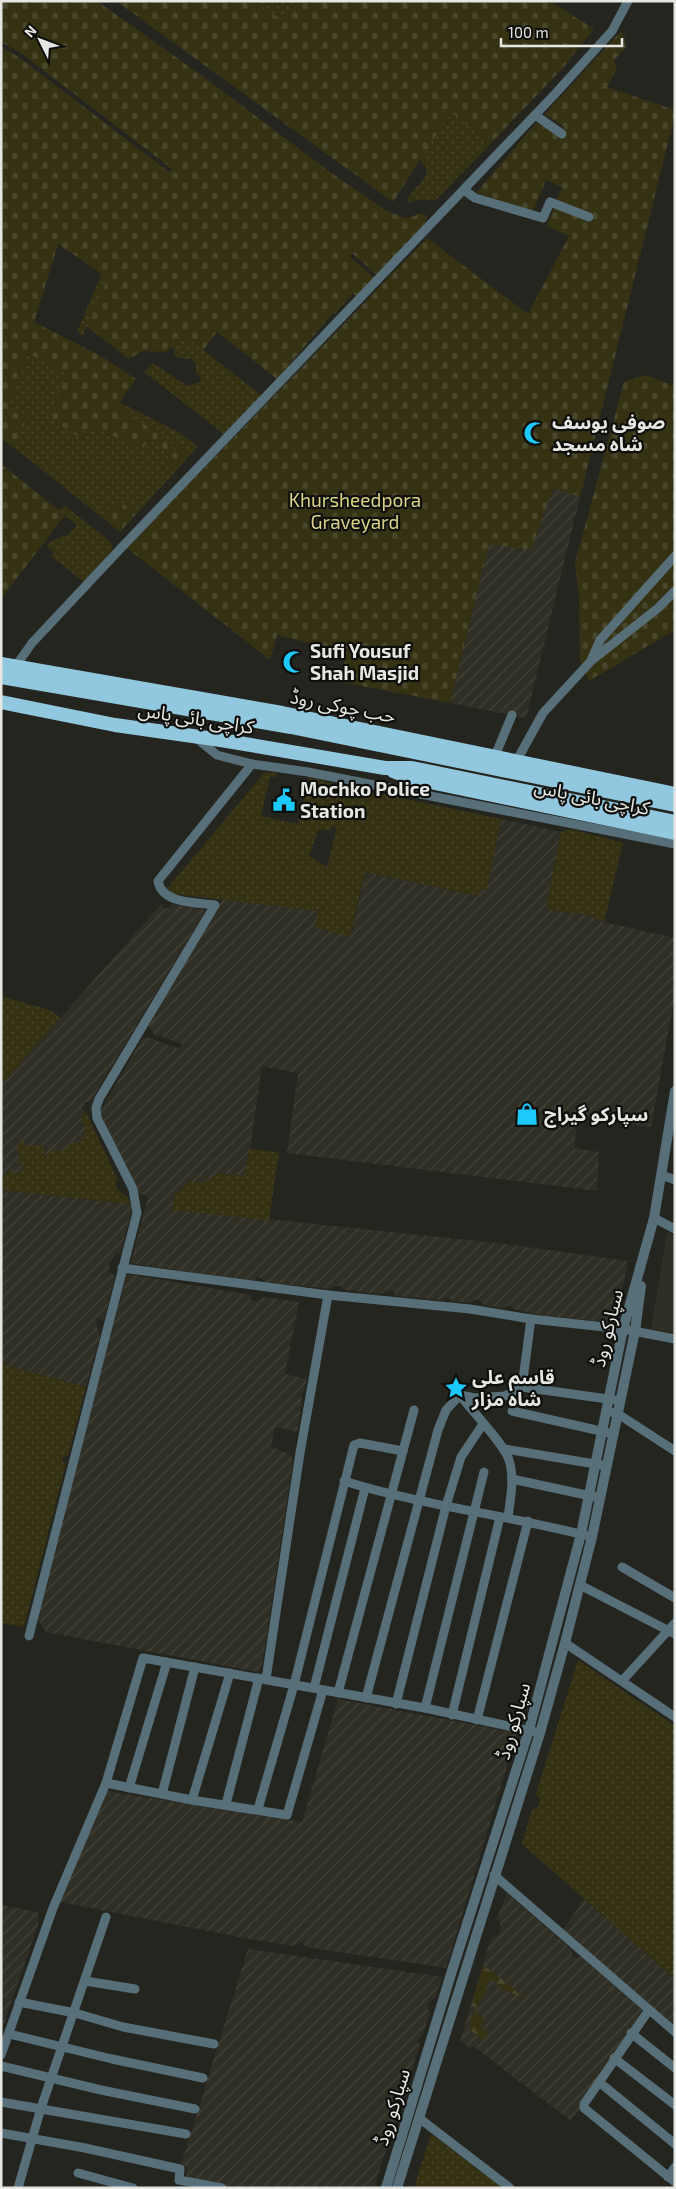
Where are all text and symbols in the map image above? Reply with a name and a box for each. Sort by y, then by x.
north arrow [15,15,65,65]
scale bar [501,15,622,47]
text: N [20,22,40,40]
text: 100 m [508,23,549,41]
place label: صوفی یوسف شاہ مسجد [552,410,665,455]
mosque icon: صوفی یوسف شاہ مسجد [522,420,548,446]
park label: Khursheedpora Graveyard [289,488,421,533]
place label: Sufi Yousuf Shah Masjid [310,639,419,684]
mosque icon: Sufi Yousuf Shah Masjid [281,649,307,675]
street label: حب چوکی روڈ [288,684,398,729]
street label: کراچی بائی پاس [136,697,257,740]
street label: کراچی بائی پاس [532,774,653,821]
place label: Mochko Police Station [300,777,430,822]
public building icon: Mochko Police Station [271,787,297,813]
shop icon: سپارکو گیراج [514,1101,540,1127]
place label: سپارکو گیراج [544,1102,648,1128]
street label: سپارکو روڈ [586,1287,629,1370]
place label: قاسم علی شاہ مزار [471,1365,555,1411]
place icon: قاسم علی شاہ مزار [443,1375,469,1401]
street label: سپارکو روڈ [491,1680,537,1763]
street label: سپارکو روڈ [369,2066,416,2149]

